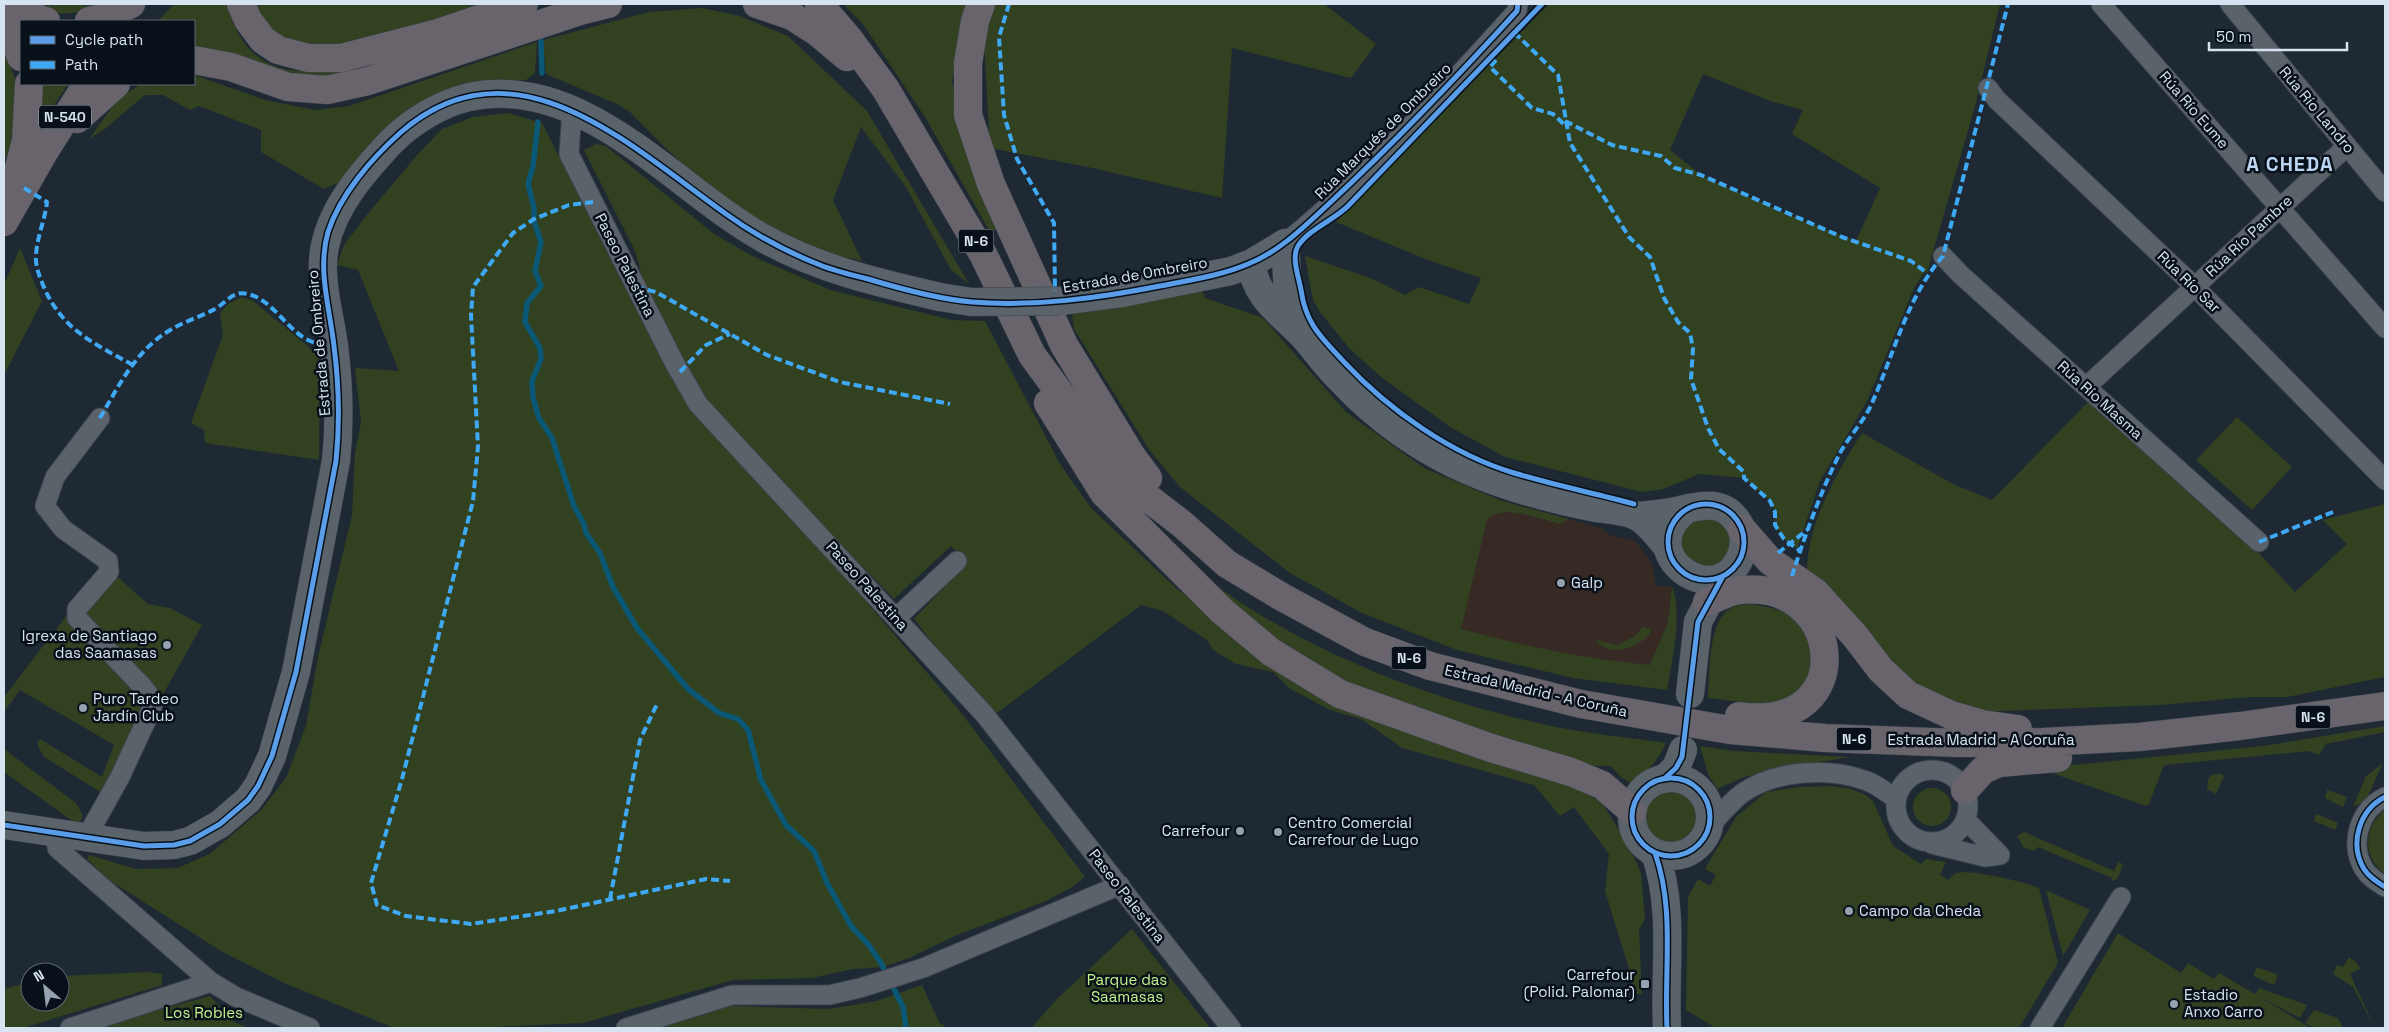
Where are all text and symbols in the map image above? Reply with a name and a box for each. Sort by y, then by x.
legend [20,20,195,85]
scale bar [2209,20,2346,52]
text: 50 m [2216,27,2251,46]
text: Cycle path [65,30,143,49]
text: Path [65,55,98,74]
street label: Rúa Marqués de Ombreiro [1310,58,1455,203]
street label: Rúa Río Landro [2275,62,2359,157]
street label: Rúa Río Eume [2155,67,2233,153]
road number: N-540 [39,105,91,128]
district label: A CHEDA [2246,151,2334,177]
street label: Rúa Río Pambre [2201,191,2296,281]
street label: Paseo Palestina [591,210,660,320]
road number: N-6 [958,230,994,252]
street label: Rúa Río Sar [2154,247,2225,317]
street label: Estrada de Ombreiro [1061,252,1209,297]
street label: Estrada de Ombreiro [303,269,334,417]
street label: Rúa Río Masma [2054,356,2147,443]
street label: Paseo Palestina [822,537,913,634]
place label: Galp [1571,573,1603,592]
marker: Galp [1555,577,1567,589]
place label: Igrexa de Santiago das Saamasas [22,626,157,662]
marker: Igrexa de Santiago das Saamasas [161,639,173,651]
road number: N-6 [1392,646,1426,670]
street label: Estrada Madrid - A Coruña [1443,660,1630,721]
place label: Puro Tardeo Jardín Club [93,689,179,725]
marker: Puro Tardeo Jardín Club [77,702,89,714]
road number: N-6 [2296,706,2330,729]
road number: N-6 [1836,728,1872,751]
street label: Estrada Madrid - A Coruña [1887,730,2075,749]
place label: Centro Comercial Carrefour de Lugo [1288,813,1419,849]
place label: Carrefour [1162,821,1230,840]
marker: Carrefour [1234,825,1246,837]
marker: Centro Comercial Carrefour de Lugo [1272,826,1284,838]
street label: Paseo Palestina [1085,845,1170,947]
place label: Campo da Cheda [1859,901,1981,920]
marker: Campo da Cheda [1843,905,1855,917]
north arrow [20,962,70,1012]
text: N [31,965,47,986]
place label: Carrefour (Polid. Palomar) [1524,965,1635,1002]
park label: Parque das Saamasas [1087,970,1167,1006]
marker: Carrefour (Polid. Palomar) [1639,978,1651,990]
place label: Estadio Anxo Carro [2184,985,2263,1021]
marker: Estadio Anxo Carro [2168,998,2180,1010]
park label: Los Robles [165,1003,243,1022]

